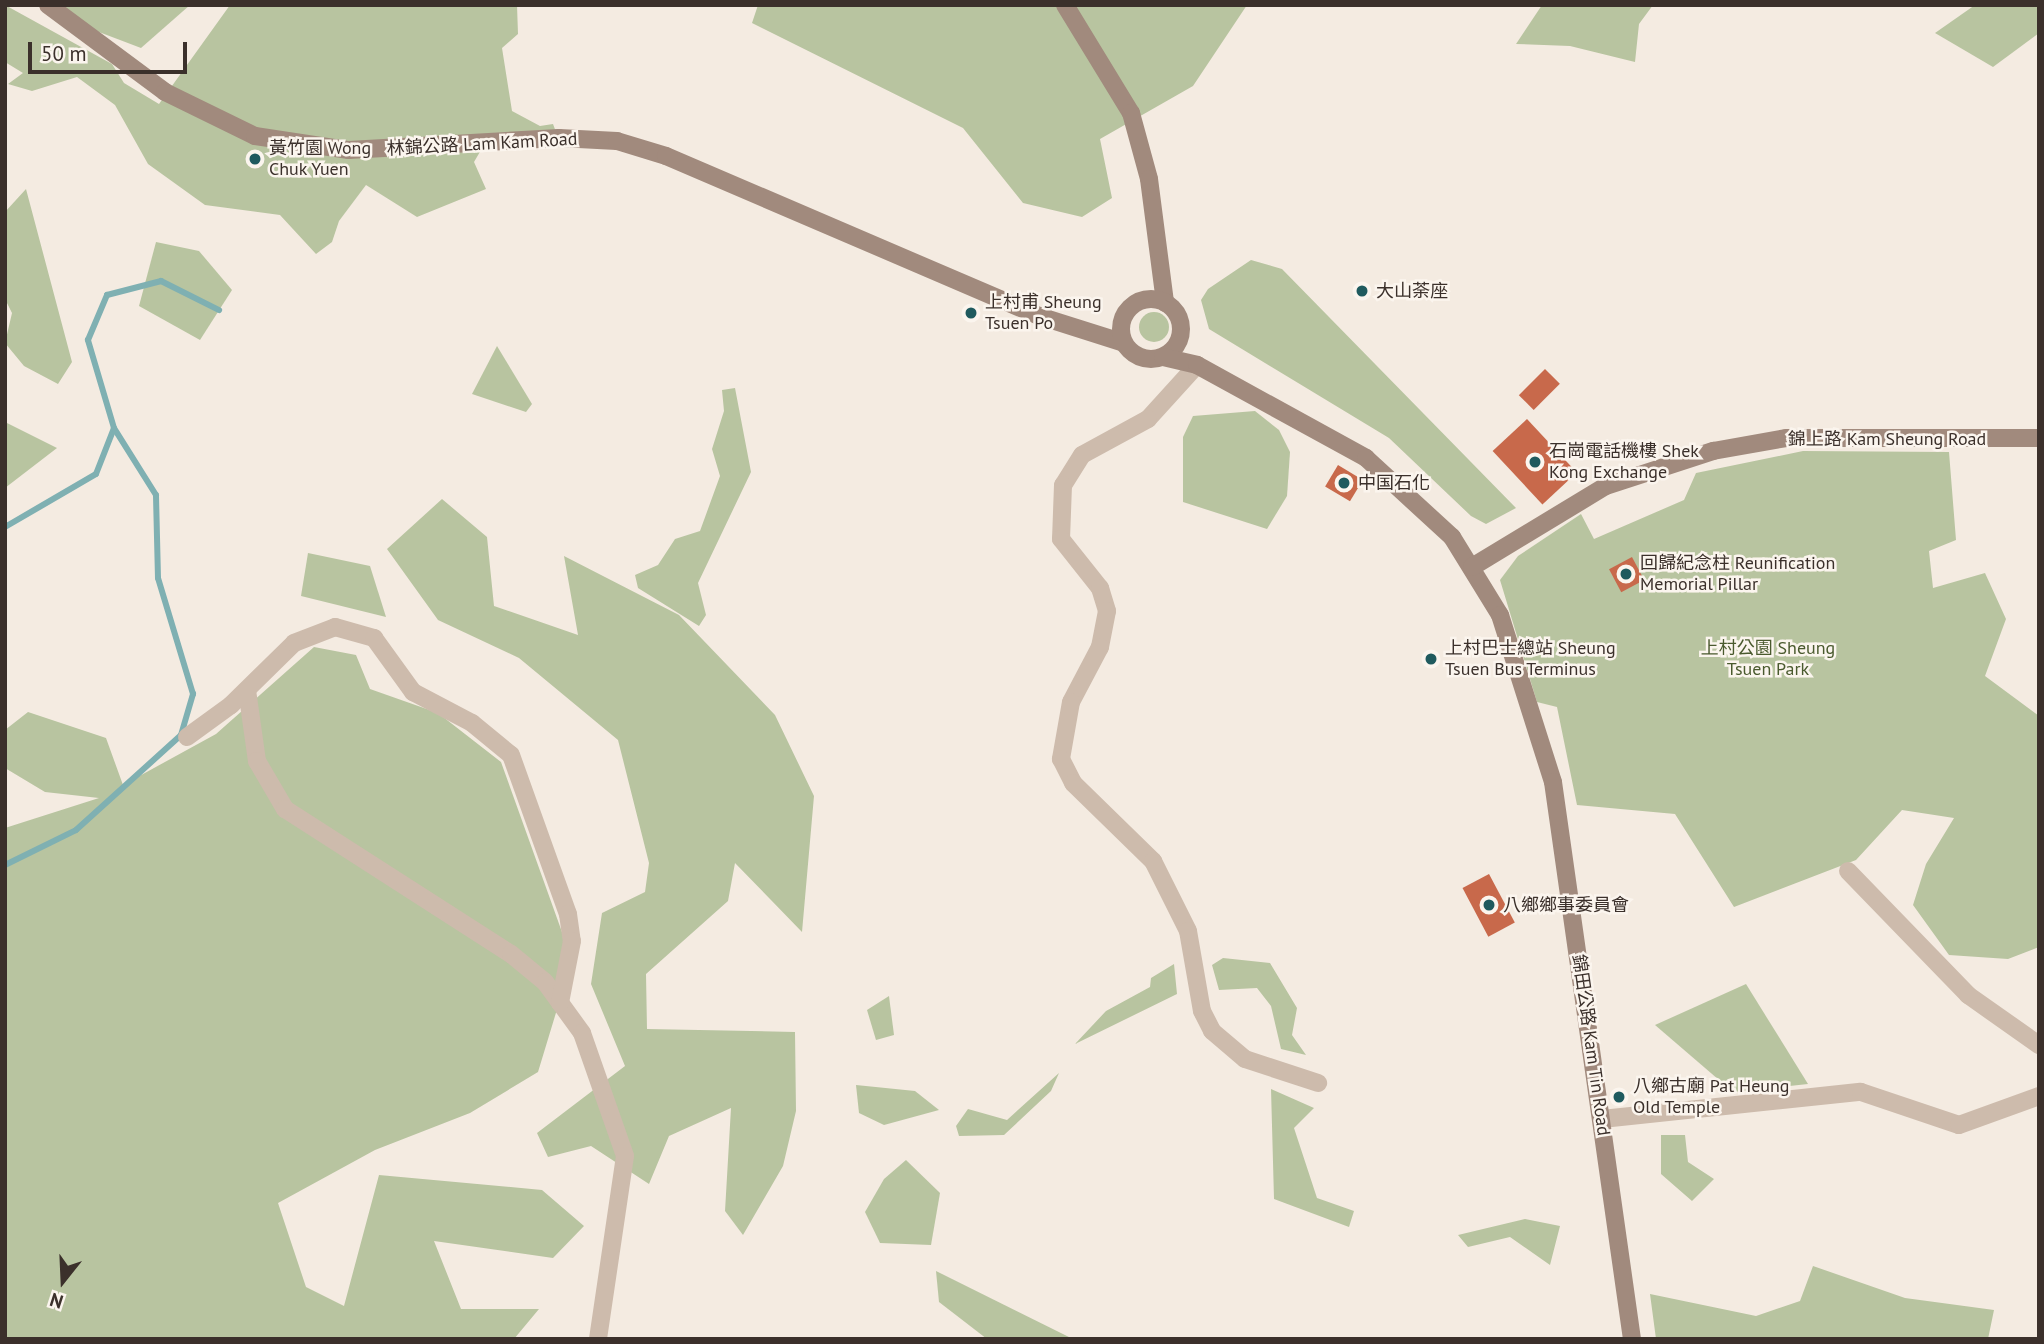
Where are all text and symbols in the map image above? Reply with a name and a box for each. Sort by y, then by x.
scale bar [32,28,191,72]
text: 50 m [41,40,87,67]
street label: 林錦公路 Lam Kam Road [386,128,578,160]
place label: 黃竹園 Wong Chuk Yuen [269,138,371,180]
marker: 黃竹園 Wong Chuk Yuen [247,151,263,167]
place label: 大山荼座 [1376,280,1448,302]
marker: 大山荼座 [1354,283,1370,299]
place label: 上村甫 Sheung Tsuen Po [985,292,1102,334]
marker: 上村甫 Sheung Tsuen Po [963,305,979,321]
street label: 錦上路 Kam Sheung Road [1788,428,1986,450]
place label: 石崗電話機樓 Shek Kong Exchange [1549,441,1699,484]
marker: 石崗電話機樓 Shek Kong Exchange [1527,454,1543,470]
place label: 中国石化 [1358,472,1430,494]
marker: 中国石化 [1336,475,1352,491]
place label: 回歸紀念柱 Reunification Memorial Pillar [1640,553,1835,596]
marker: 回歸紀念柱 Reunification Memorial Pillar [1618,566,1634,582]
place label: 上村巴士總站 Sheung Tsuen Bus Terminus [1445,638,1616,680]
park label: 上村公園 Sheung Tsuen Park [1701,638,1835,680]
marker: 上村巴士總站 Sheung Tsuen Bus Terminus [1423,651,1439,667]
place label: 八鄉鄉事委員會 [1503,894,1629,916]
marker: 八鄉鄉事委員會 [1481,897,1497,913]
street label: 錦田公路 Kam Tin Road [1568,953,1614,1137]
place label: 八鄉古廟 Pat Heung Old Temple [1633,1076,1790,1118]
marker: 八鄉古廟 Pat Heung Old Temple [1611,1089,1627,1105]
north arrow [28,1246,98,1316]
text: N [47,1288,66,1314]

